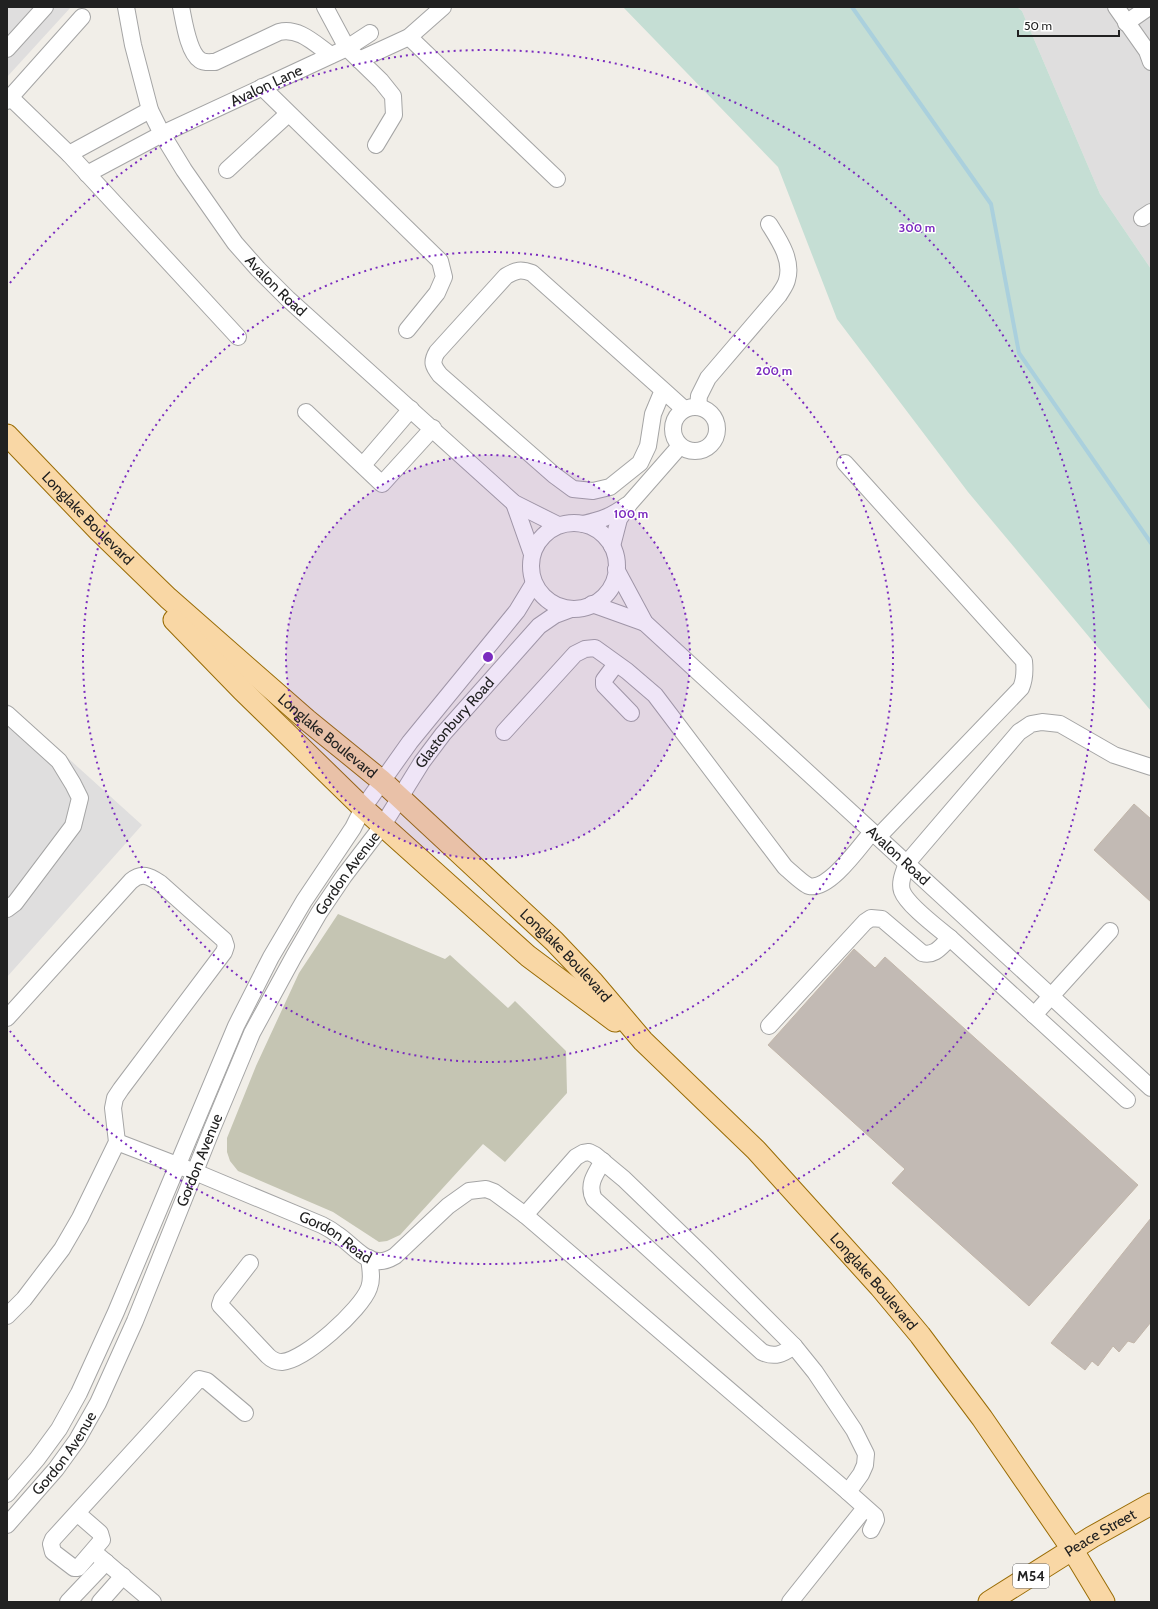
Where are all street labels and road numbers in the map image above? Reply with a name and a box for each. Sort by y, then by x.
street label: Avalon Lane [227,61,305,110]
street label: Avalon Road [241,252,310,320]
street label: Longlake Boulevard [38,468,137,569]
street label: Glastonbury Road [411,674,498,771]
street label: Longlake Boulevard [274,690,381,782]
street label: Avalon Road [863,822,933,889]
street label: Gordon Avenue [311,828,384,918]
street label: Longlake Boulevard [516,905,615,1006]
street label: Gordon Avenue [173,1111,227,1209]
street label: Gordon Road [296,1207,375,1267]
street label: Longlake Boulevard [826,1229,921,1334]
street label: Gordon Avenue [28,1408,100,1499]
street label: Peace Street [1061,1505,1139,1561]
road number: M54 [1013,1564,1049,1588]

